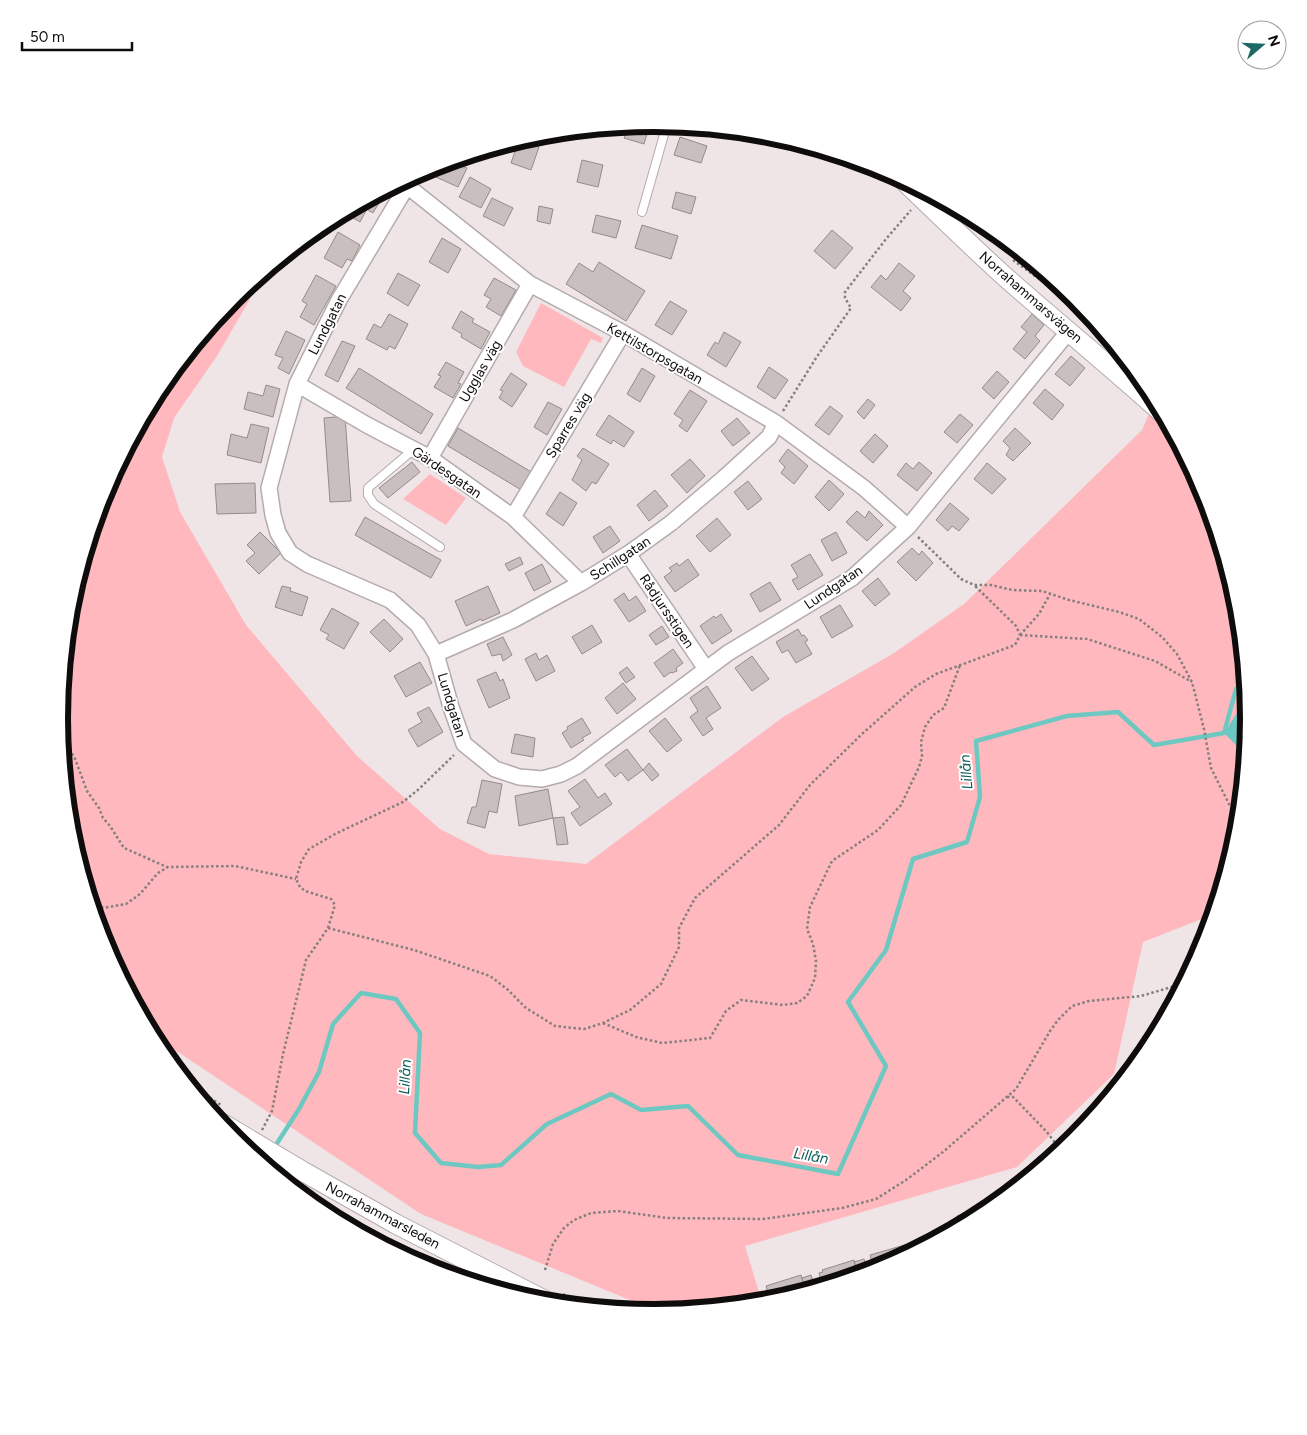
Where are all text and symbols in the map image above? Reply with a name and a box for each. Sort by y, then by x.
scale bar [22,20,132,52]
north arrow [1237,20,1287,70]
text: 50 m [30,28,65,46]
text: N [1264,33,1284,49]
street label: Norrahammarsvägen [976,248,1086,347]
street label: Lundgatan [305,291,350,358]
street label: Kettilstorpsgatan [604,319,706,388]
street label: Ugglas väg [456,337,505,405]
street label: Sparres väg [542,389,595,461]
street label: Gärdesgatan [409,443,485,502]
street label: Schillgatan [587,532,654,584]
street label: Lundgatan [801,562,866,613]
street label: Rådjursstigen [636,571,698,652]
street label: Lundgatan [434,671,469,740]
water label: Lillån [956,754,976,790]
water label: Lillån [395,1059,415,1095]
water label: Lillån [792,1144,830,1168]
street label: Norrahammarsleden [323,1178,443,1253]

